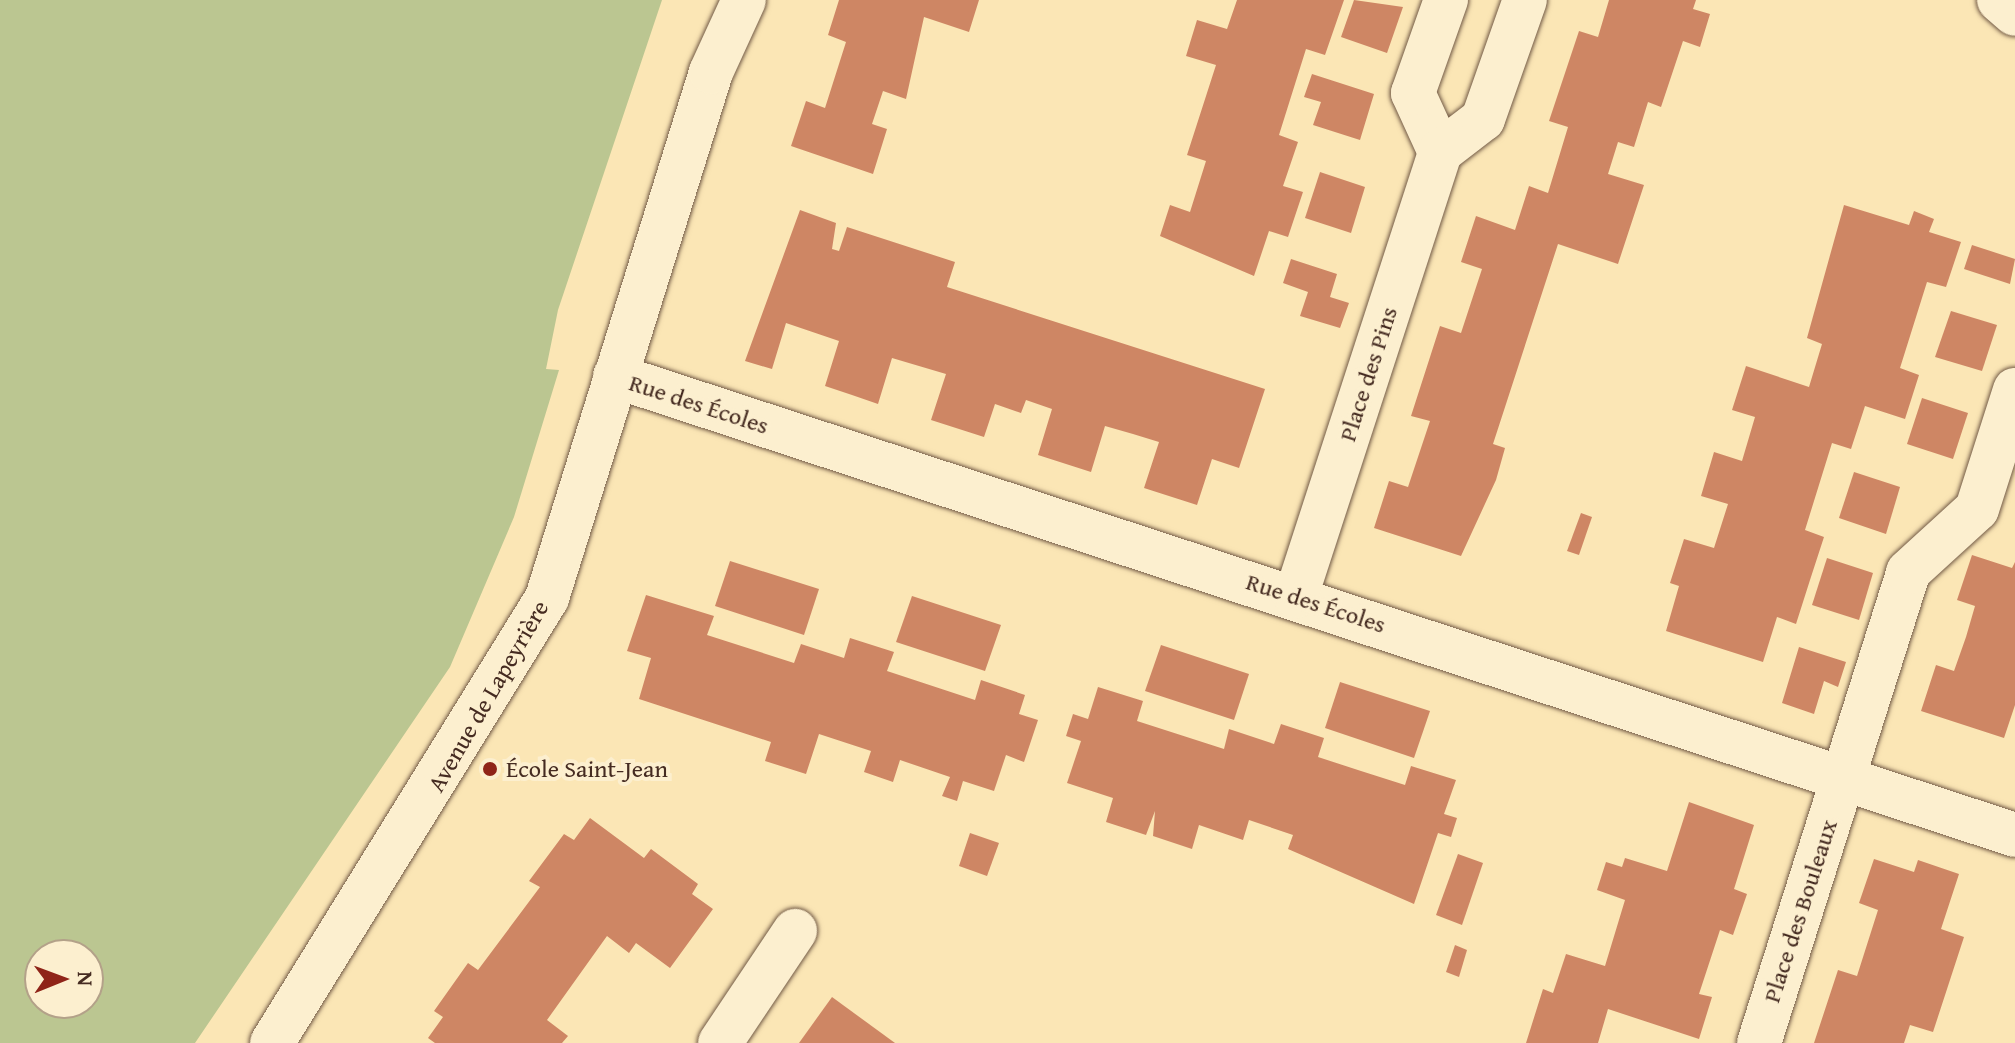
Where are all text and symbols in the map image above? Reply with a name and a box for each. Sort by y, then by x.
street label: Place des Pins [1333,303,1403,445]
street label: Rue des Écoles [626,368,772,440]
street label: Rue des Écoles [1243,567,1389,639]
street label: Avenue de Lapeyrière [421,595,555,797]
place label: École Saint-Jean [506,755,668,783]
marker: École Saint-Jean [481,760,499,778]
street label: Place des Bouleaux [1757,816,1843,1006]
north arrow [24,939,104,1019]
text: N [70,971,102,986]

